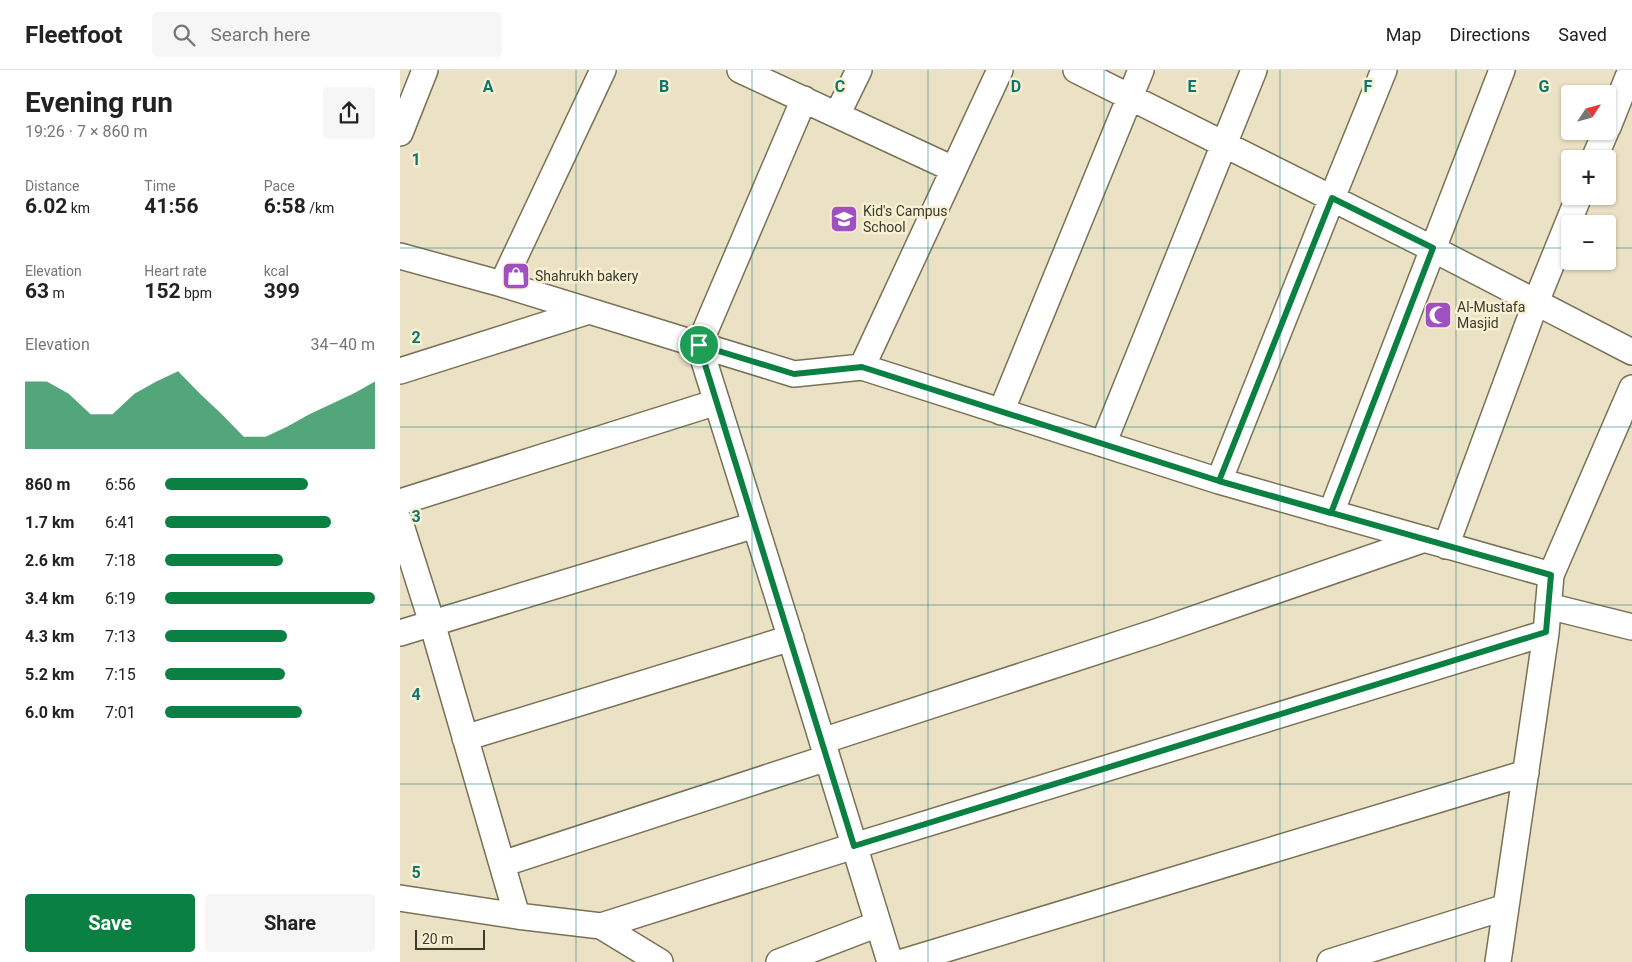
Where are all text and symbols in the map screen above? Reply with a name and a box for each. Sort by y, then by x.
search box [152,12,502,57]
text: Fleetfoot [25,21,122,49]
icon: search [170,21,198,49]
text: Search here [210,23,310,46]
text: Map [1386,24,1421,45]
text: Directions [1449,24,1530,45]
text: Saved [1558,24,1607,45]
text: A [483,77,494,96]
text: B [659,77,669,96]
text: C [835,77,845,96]
text: D [1011,77,1021,96]
text: E [1188,77,1197,96]
text: F [1364,77,1373,96]
text: G [1539,77,1550,96]
north arrow [1561,85,1616,140]
map controls [1561,85,1616,270]
text: Evening run [25,86,173,119]
button: share [323,87,375,139]
text: 19:26 · 7 × 860 m [25,122,147,141]
text: 1 [411,150,421,169]
button: + [1561,150,1616,205]
text: Distance [25,178,80,194]
text: Time [144,178,176,194]
text: Pace [264,178,295,194]
text: 6.02 [25,194,67,218]
text: 41:56 [144,194,198,218]
text: 6:58 [264,194,306,218]
text: km [67,200,90,216]
text: /km [306,200,334,216]
place label: Kid's Campus School [863,203,948,235]
school or university icon: Kid's Campus School [829,204,859,234]
button: − [1561,215,1616,270]
shop icon: Shahrukh bakery [501,261,531,291]
text: Elevation [25,263,82,279]
text: Heart rate [144,263,207,279]
text: kcal [264,263,289,279]
place label: Shahrukh bakery [535,268,639,284]
text: 63 [25,279,49,303]
text: 152 [144,279,180,303]
text: 399 [264,279,300,303]
text: m [49,285,65,301]
text: bpm [180,285,212,301]
place label: Al-Mustafa Masjid [1457,299,1525,331]
mosque icon: Al-Mustafa Masjid [1423,300,1453,330]
pin [678,324,720,366]
text: 2 [411,328,421,347]
icon: arrive [685,331,713,359]
text: Elevation [25,335,90,354]
text: 34–40 m [311,335,375,354]
text: 860 m [25,475,70,494]
text: 6:56 [105,475,136,494]
text: 3 [411,507,421,526]
text: 1.7 km [25,513,74,532]
text: 6:41 [105,513,136,532]
text: 2.6 km [25,551,74,570]
text: 7:18 [105,551,136,570]
text: 3.4 km [25,589,74,608]
text: 6:19 [105,589,136,608]
text: 4.3 km [25,627,74,646]
text: 7:13 [105,627,136,646]
text: 5.2 km [25,665,74,684]
text: 7:15 [105,665,136,684]
text: 4 [411,685,421,704]
text: 6.0 km [25,703,74,722]
text: 7:01 [105,703,136,722]
text: 5 [411,863,421,882]
button: Save [25,894,195,952]
button: Share [205,894,375,952]
scale bar [415,927,485,950]
text: 20 m [422,931,454,947]

